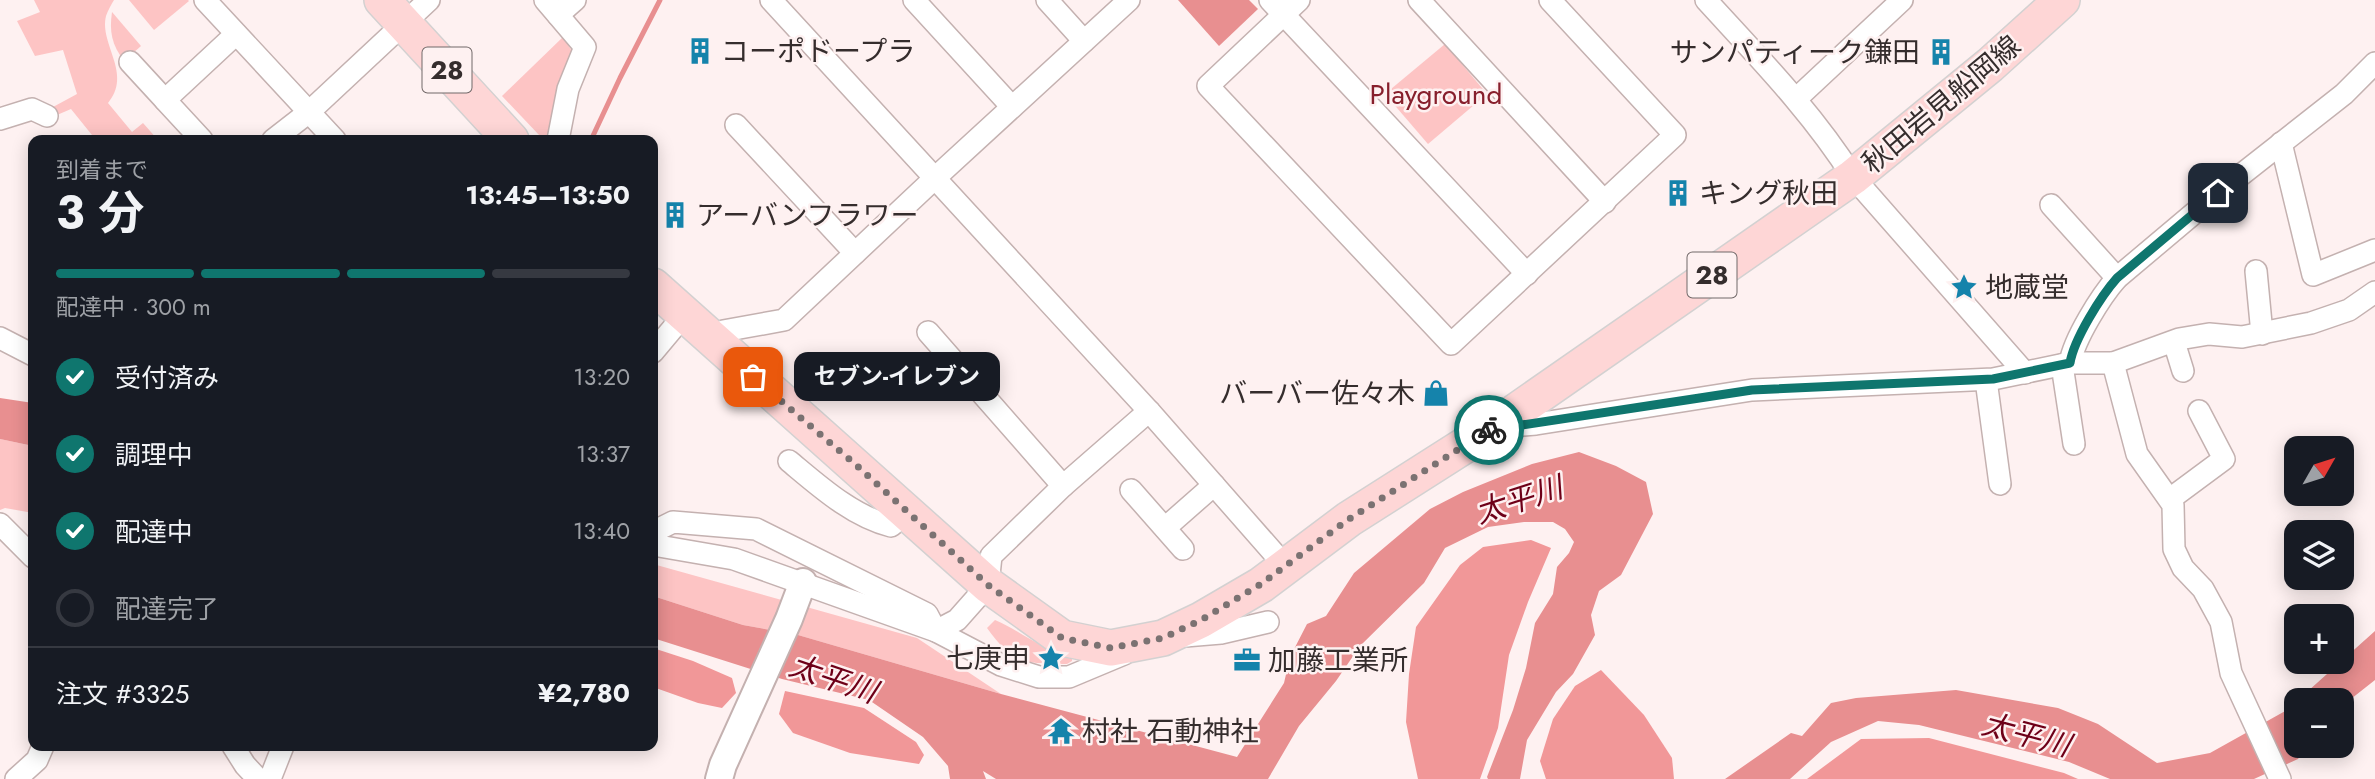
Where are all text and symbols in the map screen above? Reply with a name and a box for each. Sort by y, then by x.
street label: 秋田岩見船岡線 [1853,26,2030,183]
place label: コーポドープラ [721,31,915,72]
place label: サンパティーク鎌田 [1670,32,1920,73]
building icon: コーポドープラ [685,36,715,66]
building icon: サンパティーク鎌田 [1926,37,1956,67]
road number: 28 [422,48,472,92]
park label: Playground [1370,74,1502,115]
text: 到着まで [56,153,148,187]
pin [2188,163,2248,223]
place label: キング秋田 [1699,173,1838,214]
icon: home [2199,174,2237,212]
text: 13:45–13:50 [465,176,630,214]
building icon: キング秋田 [1663,178,1693,208]
text: 3 分 [56,180,144,246]
place label: アーバンフラワー [696,195,919,236]
building icon: アーバンフラワー [660,200,690,230]
road number: 28 [1688,252,1736,298]
place label: 地蔵堂 [1985,267,2069,308]
place icon: 地蔵堂 [1949,272,1979,302]
text: 配達中 · 300 m [56,290,211,324]
pin [723,347,783,407]
callout: セブン-イレブン [795,352,1001,402]
icon: check [56,358,94,396]
icon: bag [734,358,772,396]
text: 受付済み [115,359,219,397]
text: セブン-イレブン [814,359,980,393]
text: 13:20 [573,360,630,394]
place label: バーバー佐々木 [1219,373,1415,414]
shop icon: バーバー佐々木 [1421,378,1451,408]
courier [1454,395,1524,465]
icon: bike [1470,411,1508,449]
icon: check [56,435,94,473]
text: 調理中 [115,436,193,474]
north arrow [2284,436,2354,506]
map controls [2284,436,2354,758]
text: 13:37 [576,437,630,471]
water label: 太平川 [1469,464,1571,534]
icon: check [56,512,94,550]
text: 配達中 [115,513,193,551]
text: 13:40 [573,514,630,548]
button: layers [2284,520,2354,590]
text: 配達完了 [115,590,219,628]
button: + [2284,604,2354,674]
place label: 七庚申 [946,638,1030,679]
place label: 加藤工業所 [1268,640,1408,681]
place icon: 七庚申 [1036,643,1066,673]
water label: 太平川 [784,644,886,714]
office icon: 加藤工業所 [1232,645,1262,675]
text: ¥2,780 [538,674,630,712]
text: 注文 #3325 [56,675,189,713]
button: − [2284,688,2354,758]
water label: 太平川 [1977,702,2078,768]
place label: 村社 石動神社 [1082,711,1258,752]
temple icon: 村社 石動神社 [1046,716,1076,746]

